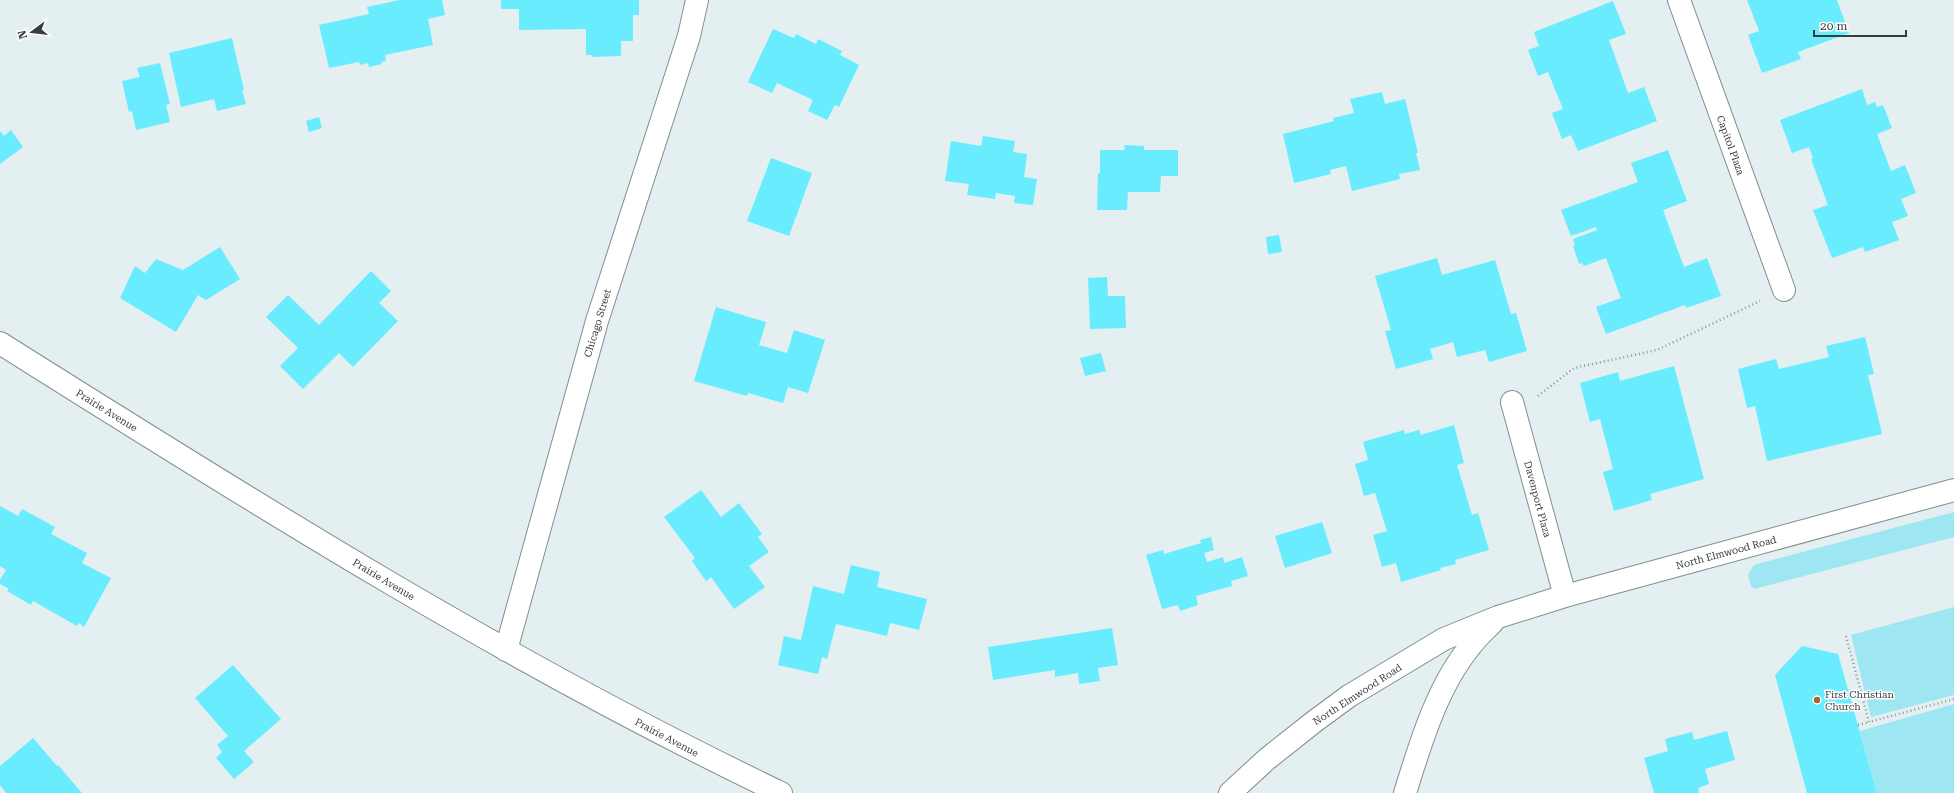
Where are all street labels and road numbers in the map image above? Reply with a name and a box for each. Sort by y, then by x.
street label: Capitol Plaza [1715,114,1747,177]
street label: Chicago Street [582,288,613,359]
street label: Prairie Avenue [74,387,140,434]
street label: Davenport Plaza [1522,460,1553,539]
street label: North Elmwood Road [1675,534,1778,571]
street label: Prairie Avenue [351,557,417,602]
street label: North Elmwood Road [1311,661,1404,727]
street label: Prairie Avenue [633,716,701,759]

